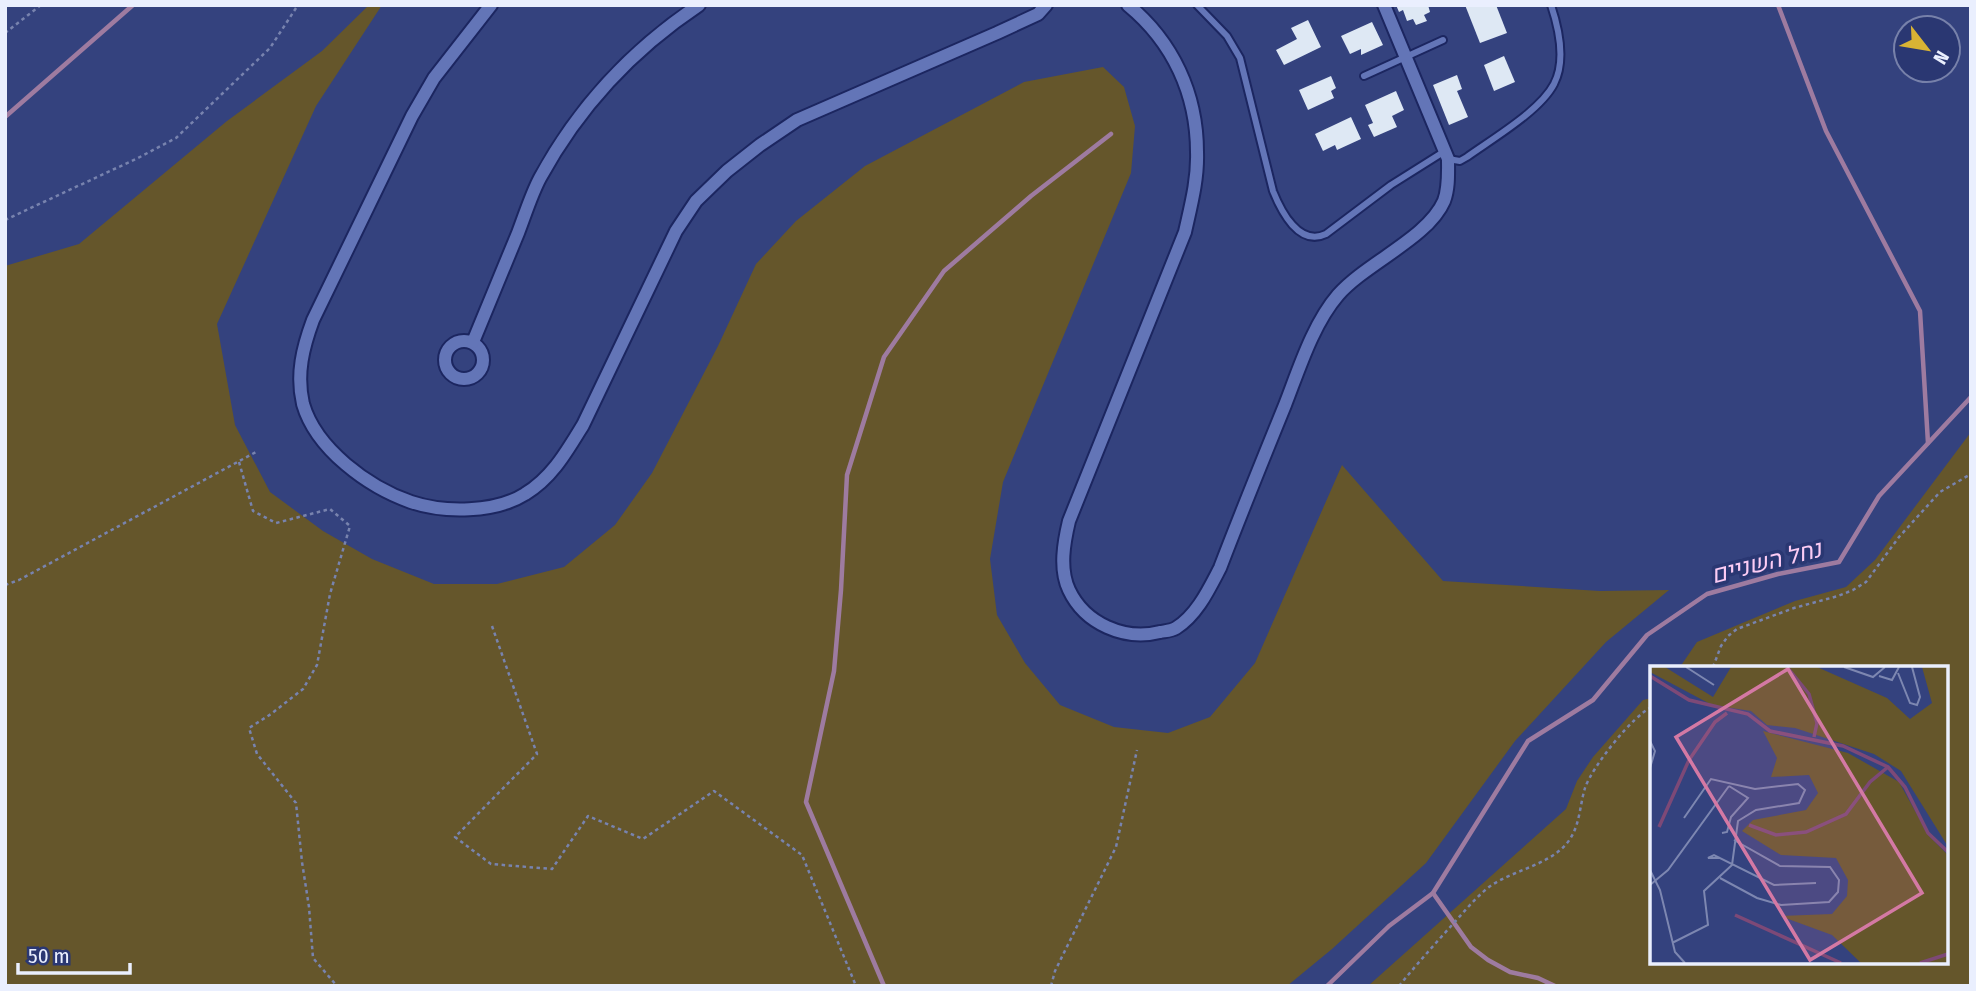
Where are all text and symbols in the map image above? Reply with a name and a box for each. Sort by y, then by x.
north arrow [1892,14,1962,84]
text: N [1928,47,1954,68]
water label: נחל השניים [1708,534,1826,589]
inset map [1650,666,1948,963]
scale bar [18,932,130,976]
text: 50 m [28,943,70,969]

